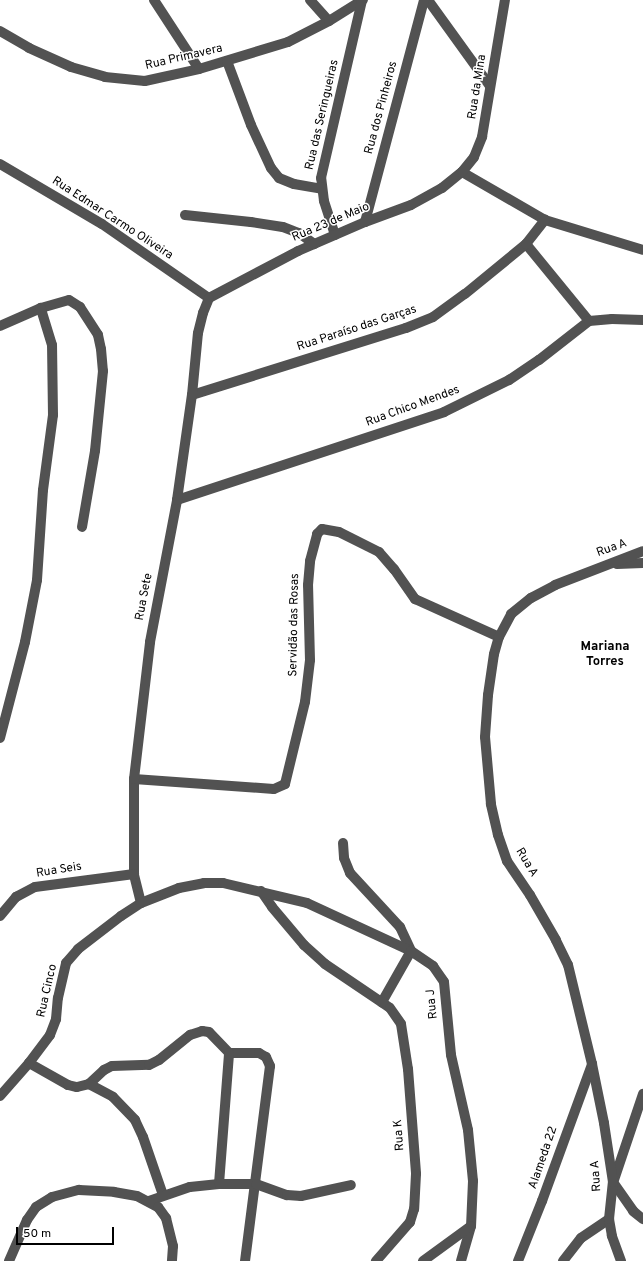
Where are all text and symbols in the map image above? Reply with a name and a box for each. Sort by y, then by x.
street label: Rua Primavera [144,42,224,74]
street label: Rua da Mina [466,54,490,120]
street label: Rua das Seringueiras [303,58,343,172]
street label: Rua dos Pinheiros [363,60,401,156]
street label: Rua Edmar Carmo Oliveira [49,174,175,264]
street label: Rua 23 de Maio [290,200,372,246]
street label: Rua Paraíso das Garças [295,303,419,355]
street label: Rua Chico Mendes [364,383,462,431]
street label: Rua A [595,537,629,561]
street label: Rua Sete [133,572,157,622]
street label: Servidão das Rosas [287,573,303,677]
district label: Mariana Torres [580,640,630,671]
street label: Rua A [512,846,540,880]
street label: Rua Seis [35,860,83,882]
street label: Rua Cinco [35,963,61,1019]
street label: Rua J [424,988,442,1020]
street label: Rua K [392,1119,408,1151]
street label: Alameda 22 [527,1125,561,1191]
street label: Rua A [589,1160,605,1192]
scale bar [18,1219,116,1245]
text: 50 m [23,1226,51,1242]

